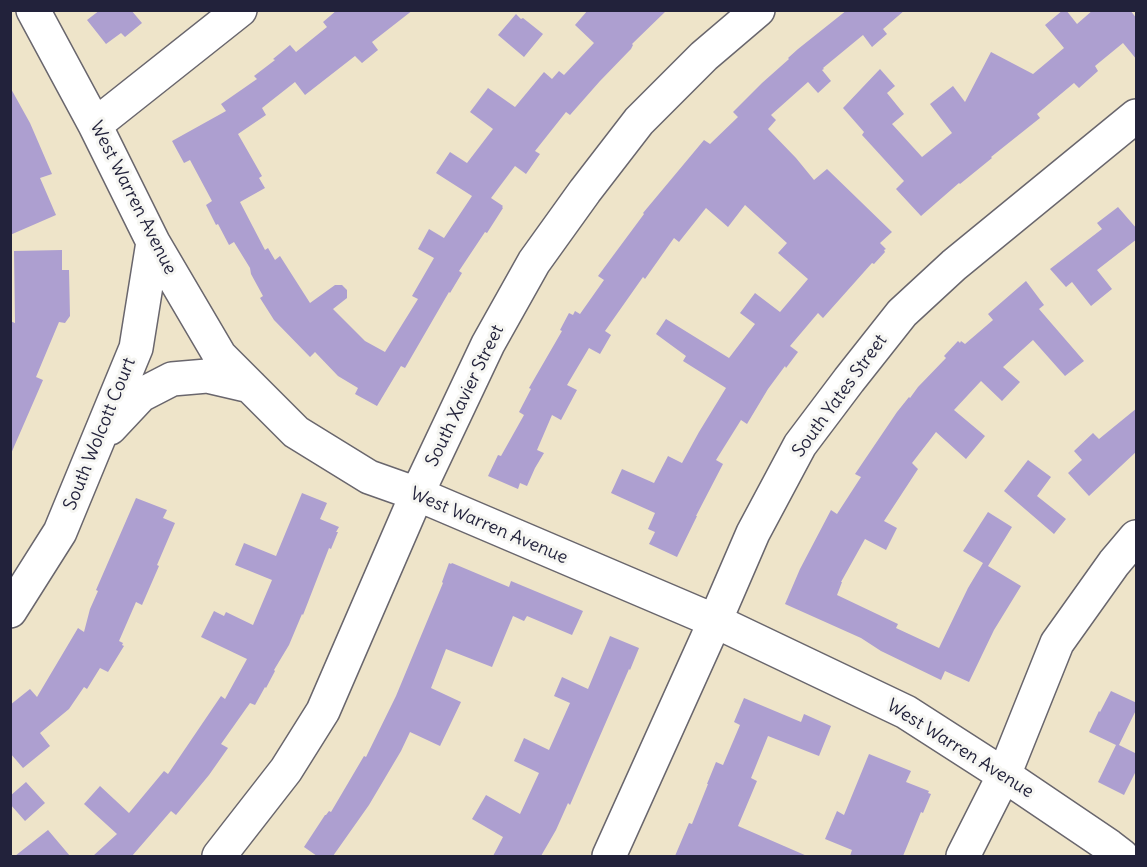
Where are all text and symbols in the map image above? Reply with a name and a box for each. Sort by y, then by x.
street label: West Warren Avenue [85,118,181,278]
street label: South Xavier Street [421,322,509,470]
street label: South Yates Street [788,330,892,462]
street label: South Wolcott Court [60,355,140,513]
street label: West Warren Avenue [407,483,571,569]
street label: West Warren Avenue [883,695,1037,803]

